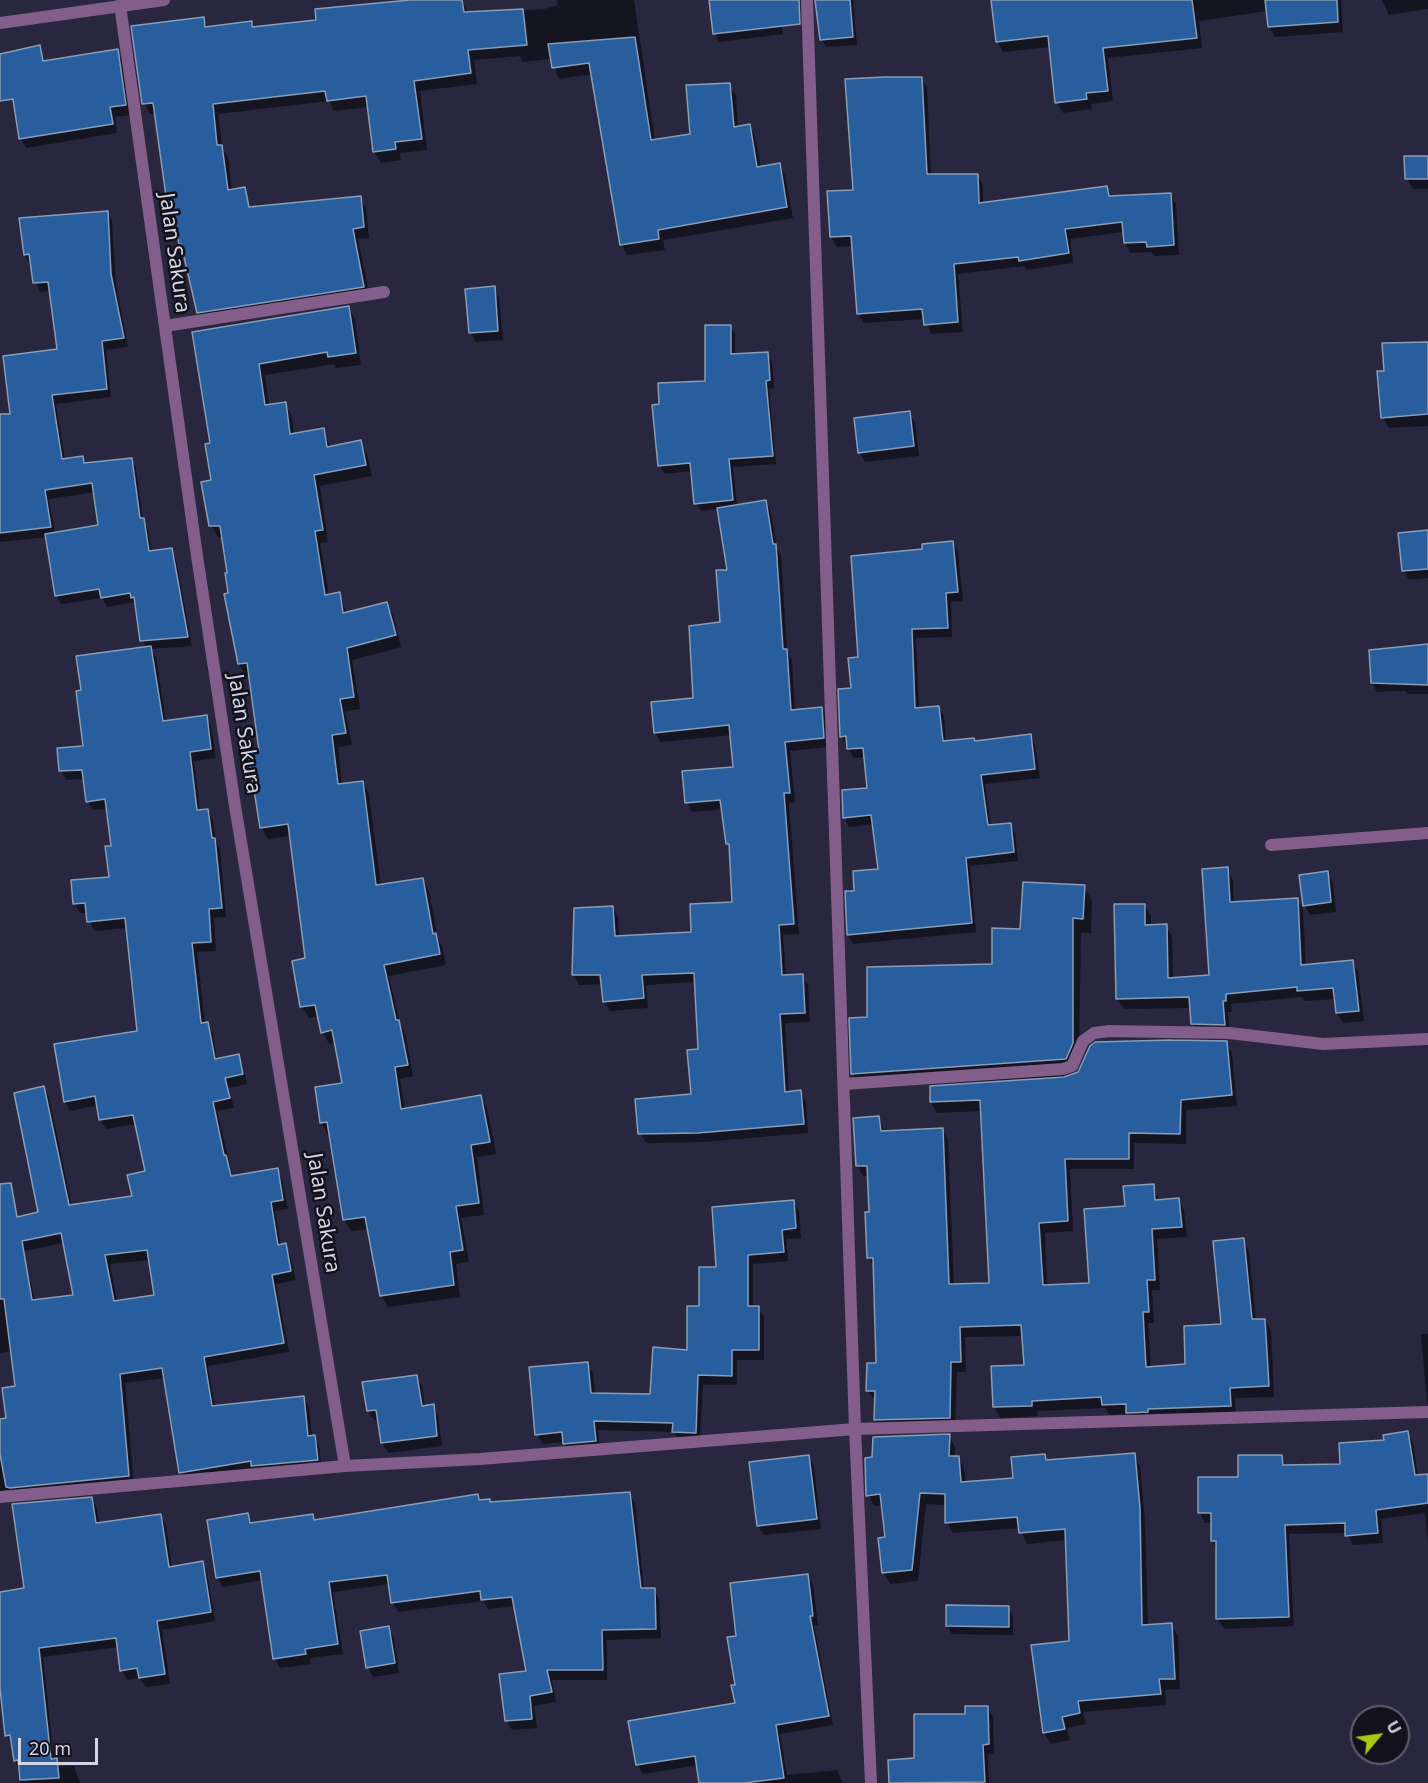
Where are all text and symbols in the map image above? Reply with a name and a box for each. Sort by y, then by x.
street label: Jalan Sakura [153,191,195,315]
street label: Jalan Sakura [222,672,266,796]
street label: Jalan Sakura [301,1151,345,1275]
north arrow [1350,1705,1410,1765]
text: U [1381,1717,1407,1738]
scale bar [21,1726,100,1764]
text: 20 m [29,1736,71,1760]

